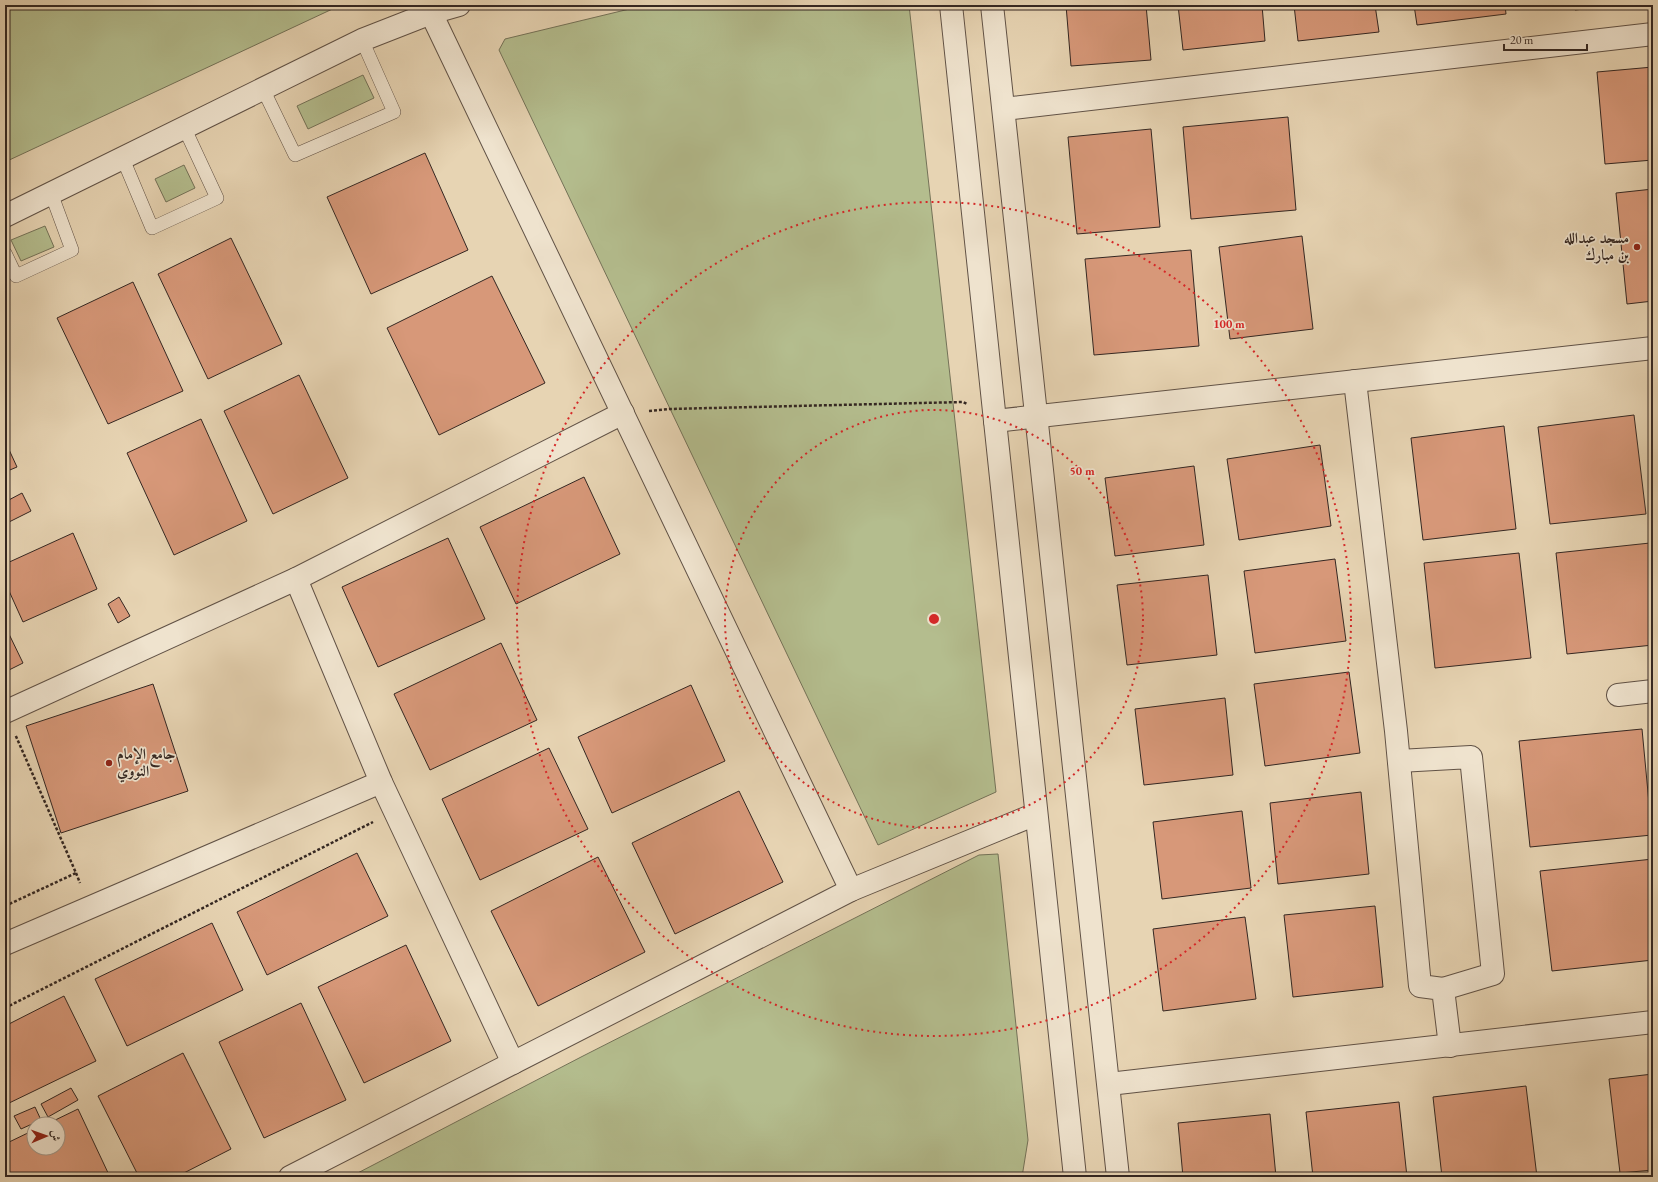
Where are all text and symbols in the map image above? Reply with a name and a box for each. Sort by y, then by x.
scale bar [1504,26,1587,52]
text: 20 m [1510,32,1534,48]
place label: مسجد عبدالله بن مبارك [1564,228,1629,264]
marker: مسجد عبدالله بن مبارك [1632,242,1642,252]
text: 100 m [1213,316,1245,332]
text: 50 m [1069,463,1095,479]
centre of rings [927,612,941,626]
place label: جامع الإمام النووي [117,744,175,783]
marker: جامع الإمام النووي [104,758,114,768]
north arrow [26,1116,66,1156]
text: ش [49,1130,63,1141]

